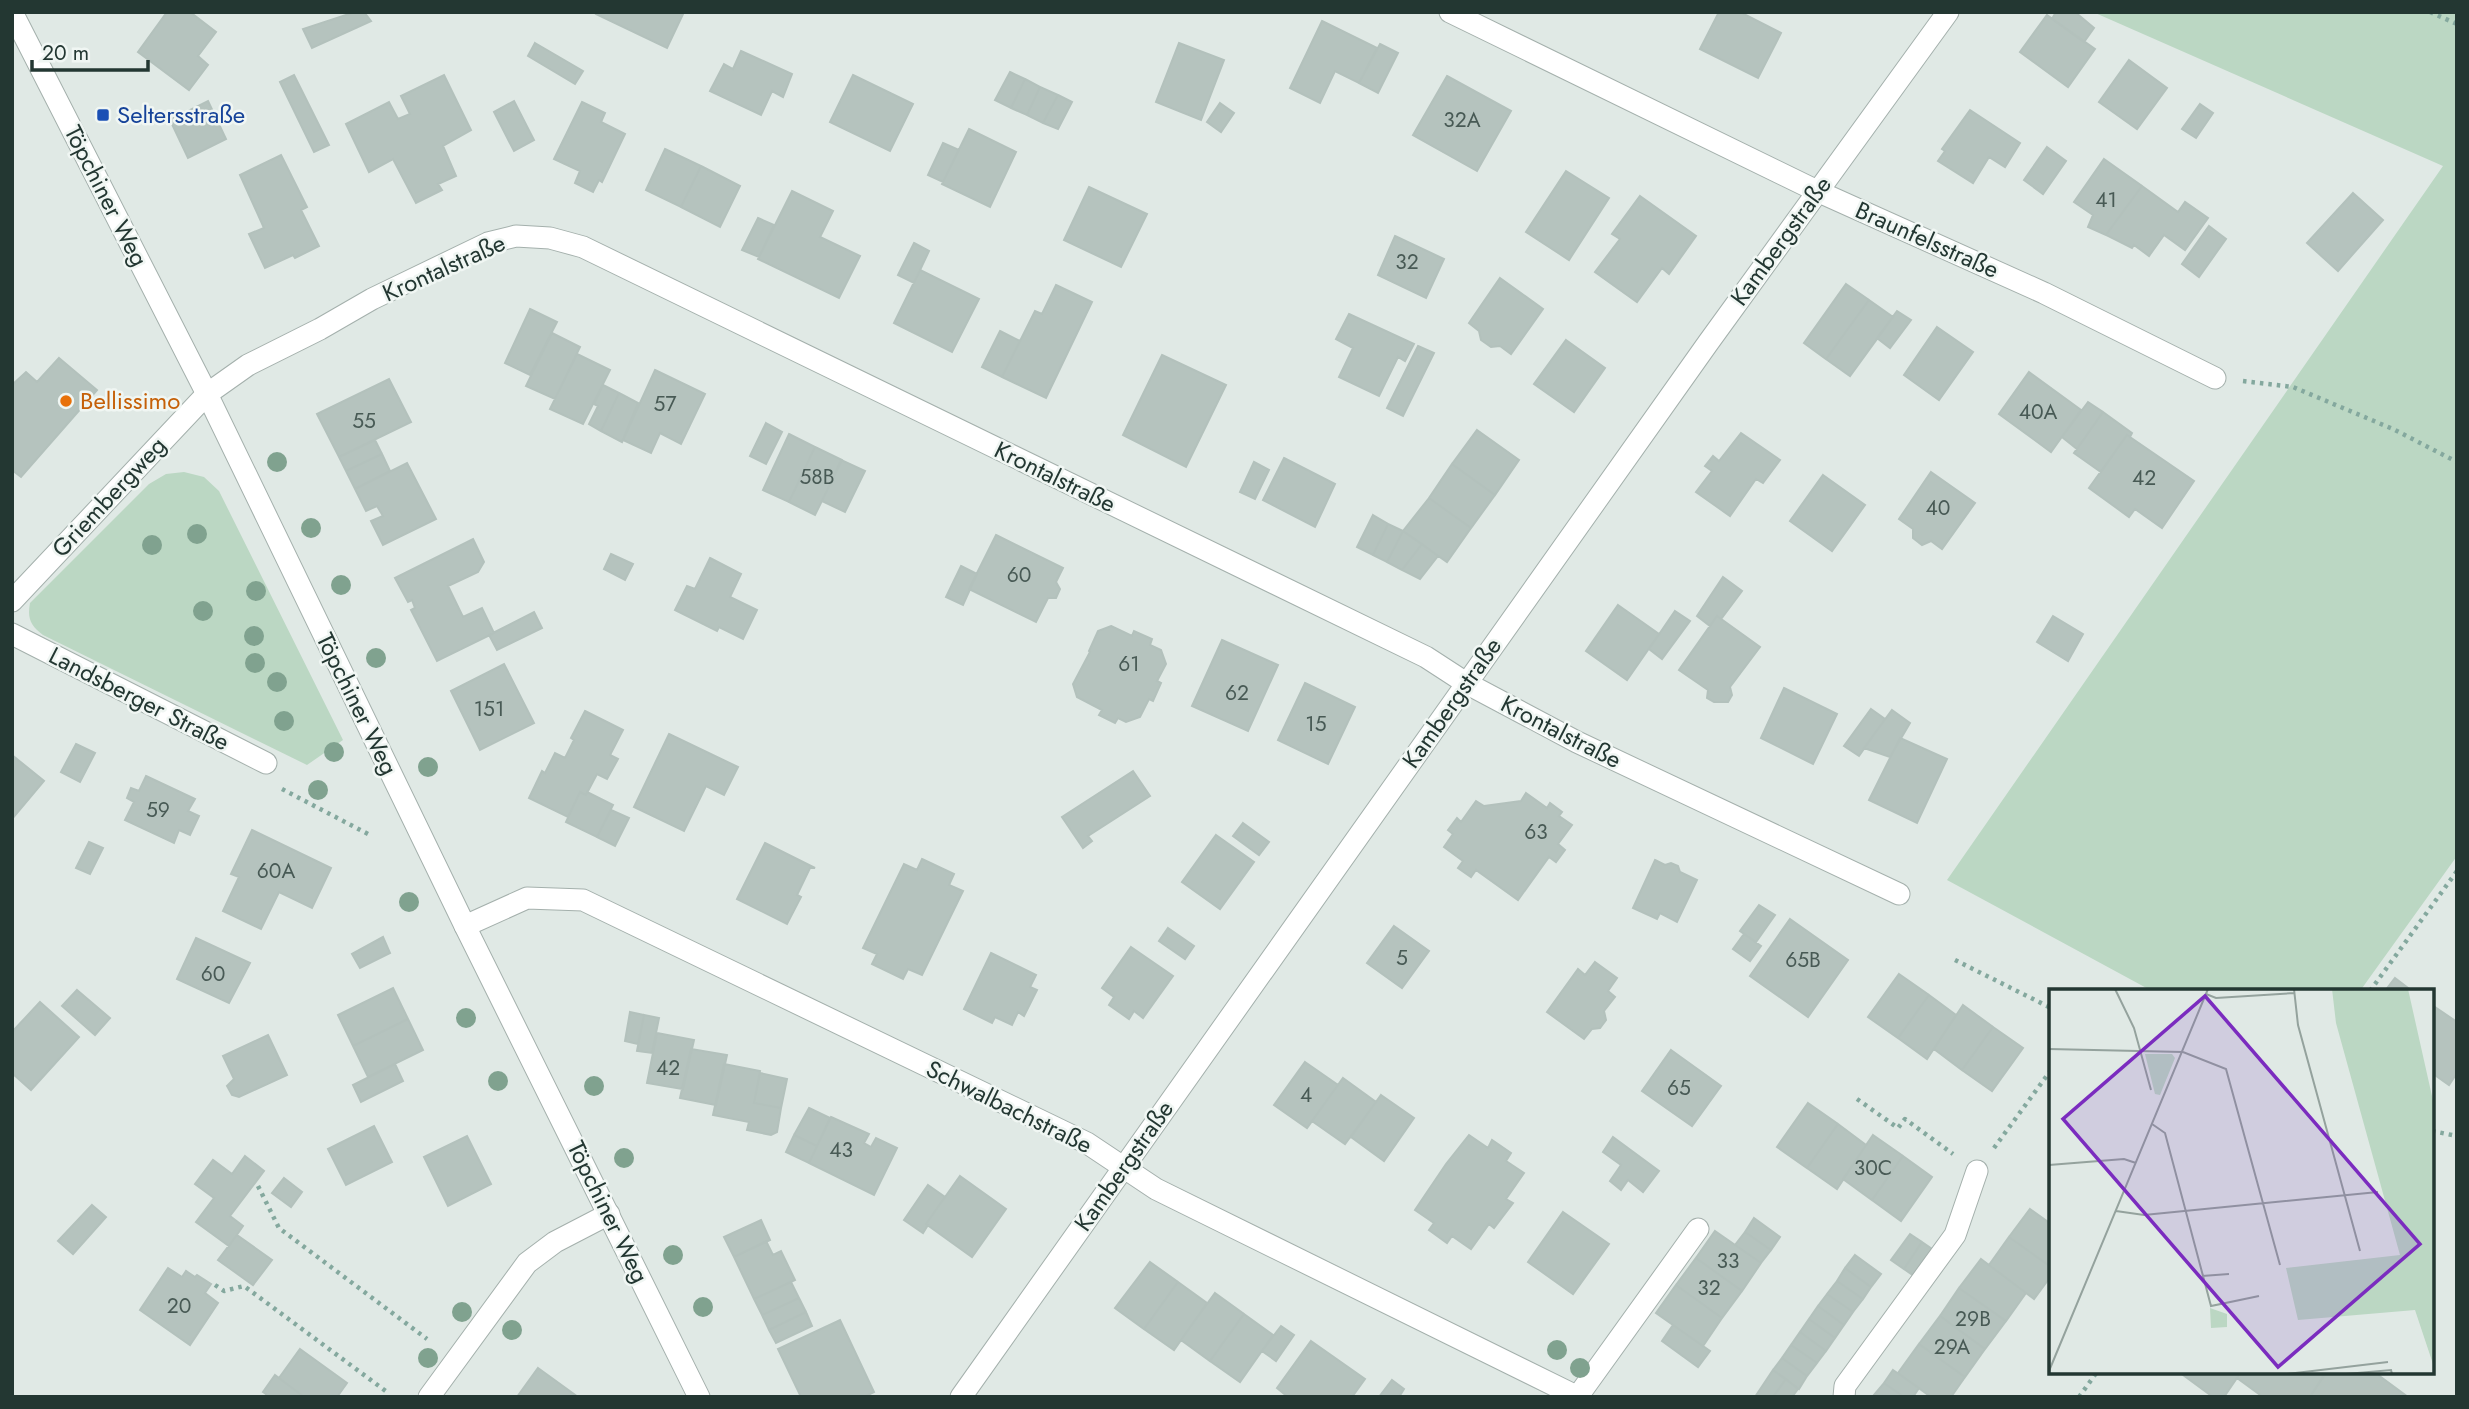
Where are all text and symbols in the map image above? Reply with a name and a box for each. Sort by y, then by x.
scale bar [32,28,147,72]
text: 20 m [42,38,89,68]
place label: Seltersstraße [117,97,245,132]
house number: 32A [1443,105,1481,135]
marker: Seltersstraße [95,107,111,123]
street label: Töpchiner Weg [56,119,157,272]
street label: Kambergstraße [1722,169,1840,313]
house number: 41 [2095,185,2117,215]
street label: Braunfelsstraße [1850,192,2005,287]
street label: Krontalstraße [377,225,511,310]
house number: 32 [1395,247,1419,277]
place label: Bellissimo [80,383,180,418]
house number: 57 [654,389,676,419]
marker: Bellissimo [58,393,74,409]
house number: 40A [2019,397,2057,427]
house number: 55 [352,406,376,436]
street label: Griembergweg [43,429,174,565]
street label: Krontalstraße [989,432,1122,521]
house number: 58B [799,462,835,492]
house number: 42 [2132,463,2156,493]
house number: 40 [1926,493,1950,523]
house number: 60 [1007,560,1031,590]
street label: Töpchiner Weg [308,627,407,781]
street label: Kambergstraße [1394,630,1510,775]
street label: Landsberger Straße [43,638,236,759]
house number: 61 [1118,649,1140,679]
house number: 62 [1225,678,1249,708]
street label: Krontalstraße [1495,686,1628,777]
house number: 151 [474,694,504,724]
house number: 15 [1305,709,1327,739]
house number: 59 [146,795,170,825]
house number: 63 [1524,817,1548,847]
house number: 60A [257,856,295,886]
house number: 5 [1396,943,1408,973]
house number: 65B [1785,945,1821,975]
house number: 60 [201,959,225,989]
inset map [2049,989,2434,1374]
street label: Schwalbachstraße [920,1051,1098,1162]
house number: 42 [656,1053,680,1083]
house number: 65 [1667,1073,1691,1103]
house number: 4 [1300,1080,1312,1110]
street label: Kambergstraße [1066,1093,1182,1238]
street label: Töpchiner Weg [559,1135,658,1289]
house number: 43 [829,1135,853,1165]
house number: 30C [1854,1153,1892,1183]
house number: 33 [1717,1246,1739,1276]
house number: 32 [1697,1273,1721,1303]
house number: 20 [167,1291,191,1321]
house number: 29B [1955,1304,1991,1334]
house number: 29A [1934,1332,1970,1362]

